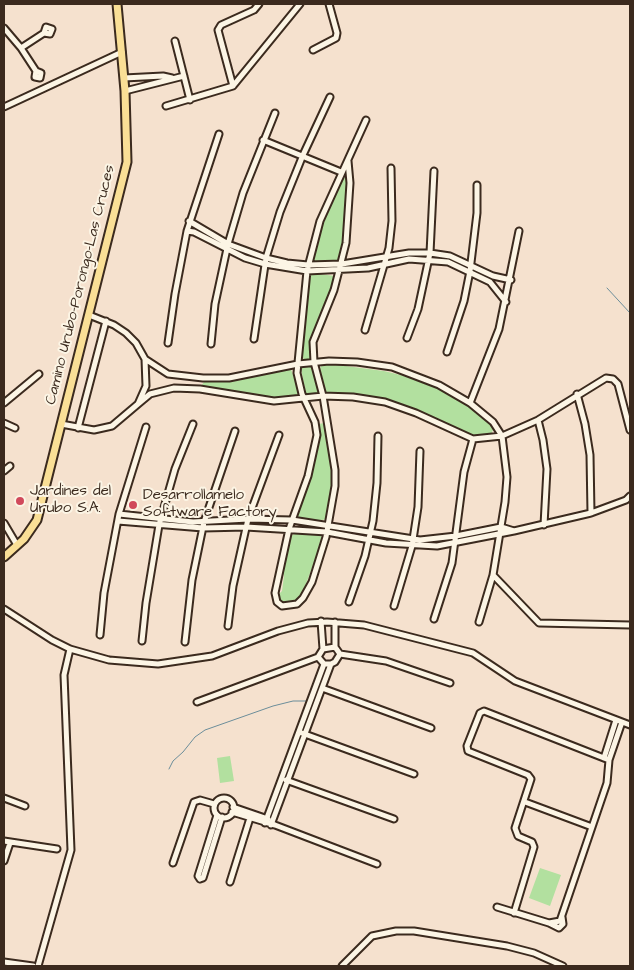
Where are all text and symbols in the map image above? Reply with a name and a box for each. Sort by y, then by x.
street label: Camino Urubo-Porongo-Las Cruces [42,163,120,407]
place label: Jardines del Urubo S.A. [30,483,111,518]
place label: Desarrollamelo Software Factory [143,487,277,522]
marker: Jardines del Urubo S.A. [14,495,26,507]
marker: Desarrollamelo Software Factory [127,499,139,511]

